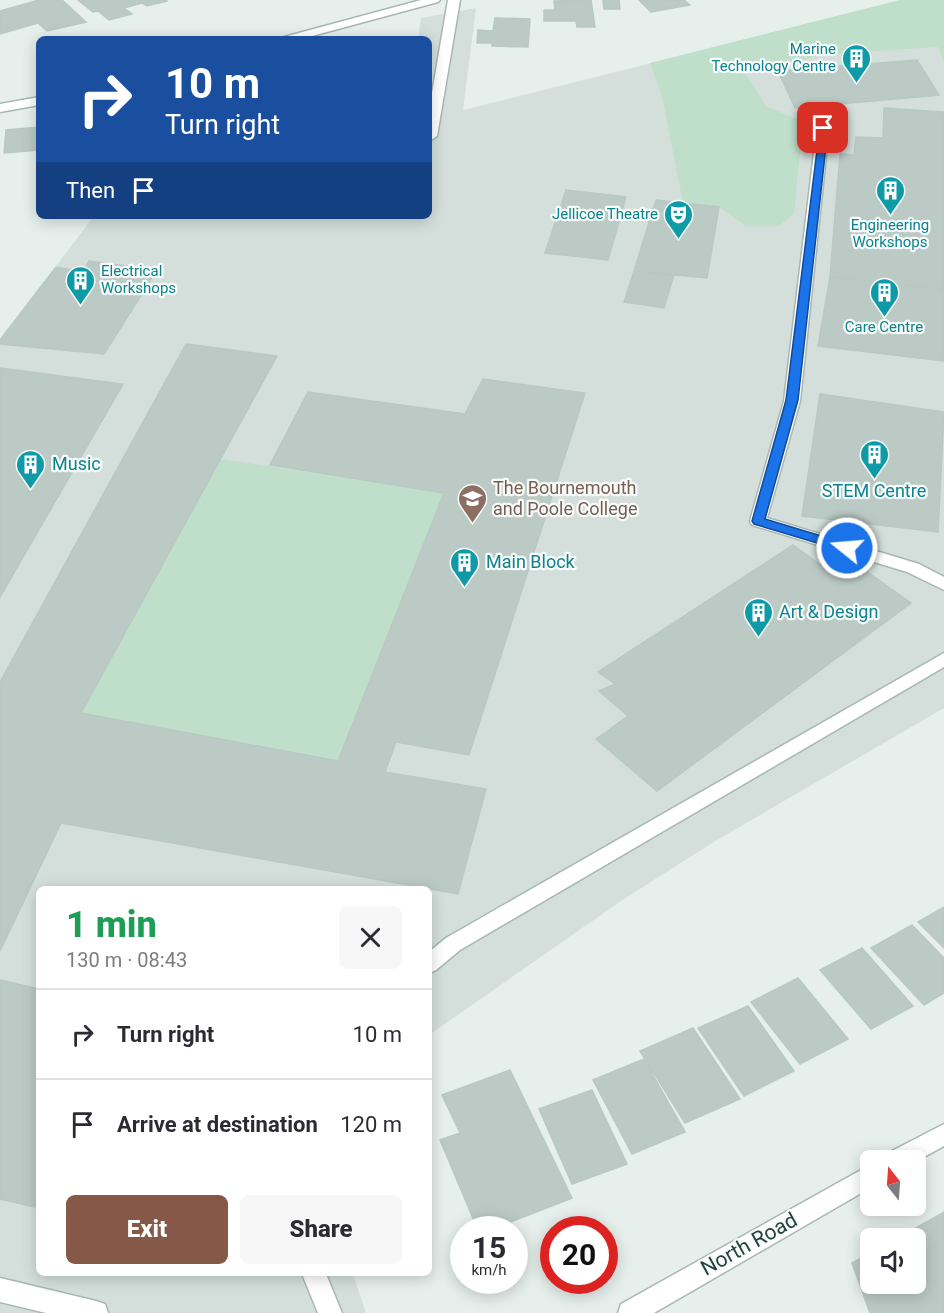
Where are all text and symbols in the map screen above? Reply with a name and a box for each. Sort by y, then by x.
place label: Marine Technology Centre [712,40,836,75]
building icon: Marine Technology Centre [841,42,873,84]
text: 10 m [165,59,260,108]
icon: right [66,60,144,138]
pin [797,102,848,153]
text: Turn right [165,109,280,141]
icon: arrive [806,111,839,144]
icon: arrive [127,174,160,207]
building icon: Engineering Workshops [874,174,906,216]
text: Then [66,178,115,203]
theatre icon: Jellicoe Theatre [663,198,695,240]
place label: Jellicoe Theatre [552,205,658,223]
place label: Engineering Workshops [851,216,929,251]
place label: Electrical Workshops [101,262,176,297]
building icon: Electrical Workshops [64,264,96,306]
building icon: Care Centre [868,276,900,318]
place label: Care Centre [845,318,923,336]
building icon: STEM Centre [858,438,890,480]
building icon: Music [15,448,47,490]
place label: Music [52,453,101,474]
place label: The Bournemouth and Poole College [493,477,637,519]
place label: STEM Centre [822,480,926,501]
school or university icon: The Bournemouth and Poole College [456,482,488,524]
position arrow [815,516,879,580]
building icon: Main Block [449,546,481,588]
place label: Main Block [486,551,576,572]
building icon: Art & Design [742,596,774,638]
place label: Art & Design [779,601,878,622]
text: 1 min [66,904,157,946]
button: close [339,906,402,969]
text: 130 m · 08:43 [66,948,187,972]
icon: right [66,1018,99,1051]
text: Turn right [117,1022,214,1047]
text: 10 m [353,1022,402,1047]
icon: arrive [66,1108,99,1141]
text: Arrive at destination [117,1112,318,1137]
text: 120 m [340,1112,402,1137]
north arrow [860,1150,926,1216]
map controls [860,1150,926,1294]
button: Exit [66,1195,228,1264]
button: Share [240,1195,402,1264]
street label: North Road [697,1208,801,1280]
speed limit sign: 20 [540,1216,618,1294]
button: sound [860,1228,926,1294]
text: 15 [472,1230,506,1265]
text: km/h [471,1261,507,1279]

